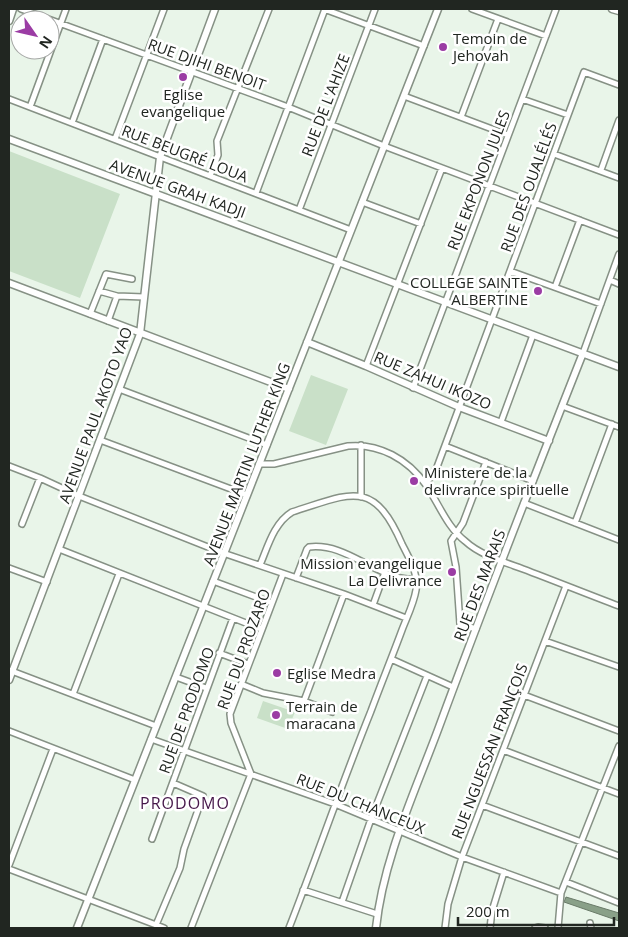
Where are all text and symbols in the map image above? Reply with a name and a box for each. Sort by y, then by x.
north arrow [10,10,60,60]
place label: Temoin de Jehovah [451,28,527,65]
text: N [35,33,57,53]
street label: RUE DJIHI BENOIT [145,33,269,95]
marker: Temoin de Jehovah [437,41,449,53]
street label: RUE DE L'AHIZE [296,51,354,159]
marker: Eglise evangelique [177,71,189,83]
place label: Eglise evangelique [141,84,225,121]
street label: RUE EKPONON JULES [442,107,514,253]
street label: RUE DES OUALÉLÉS [495,119,561,255]
street label: RUE BEUGRÉ LOUA [119,120,251,186]
street label: AVENUE GRAH KADJI [107,154,249,222]
place label: COLLEGE SAINTE ALBERTINE [410,272,528,309]
marker: COLLEGE SAINTE ALBERTINE [532,285,544,297]
street label: AVENUE PAUL AKOTO YAO [54,324,136,506]
street label: RUE ZAHUI IKOZO [371,346,495,414]
street label: AVENUE MARTIN LUTHER KING [198,359,294,569]
place label: Ministere de la delivrance spirituelle [424,462,569,499]
marker: Ministere de la delivrance spirituelle [408,475,420,487]
street label: RUE DES MARAIS [449,526,509,644]
place label: Mission evangelique La Delivrance [300,553,442,590]
marker: Mission evangelique La Delivrance [446,566,458,578]
street label: RUE DU PROZARO [212,586,274,712]
street label: RUE DE PRODOMO [154,644,218,776]
street label: RUE NGUESSAN FRANÇOIS [446,660,532,842]
place label: Eglise Medra [287,663,376,683]
marker: Eglise Medra [271,667,283,679]
place label: Terrain de maracana [286,696,358,733]
marker: Terrain de maracana [270,709,282,721]
street label: RUE DU CHANCEUX [294,768,428,838]
district label: PRODOMO [140,792,230,814]
scale bar [458,894,614,926]
text: 200 m [466,901,510,921]

